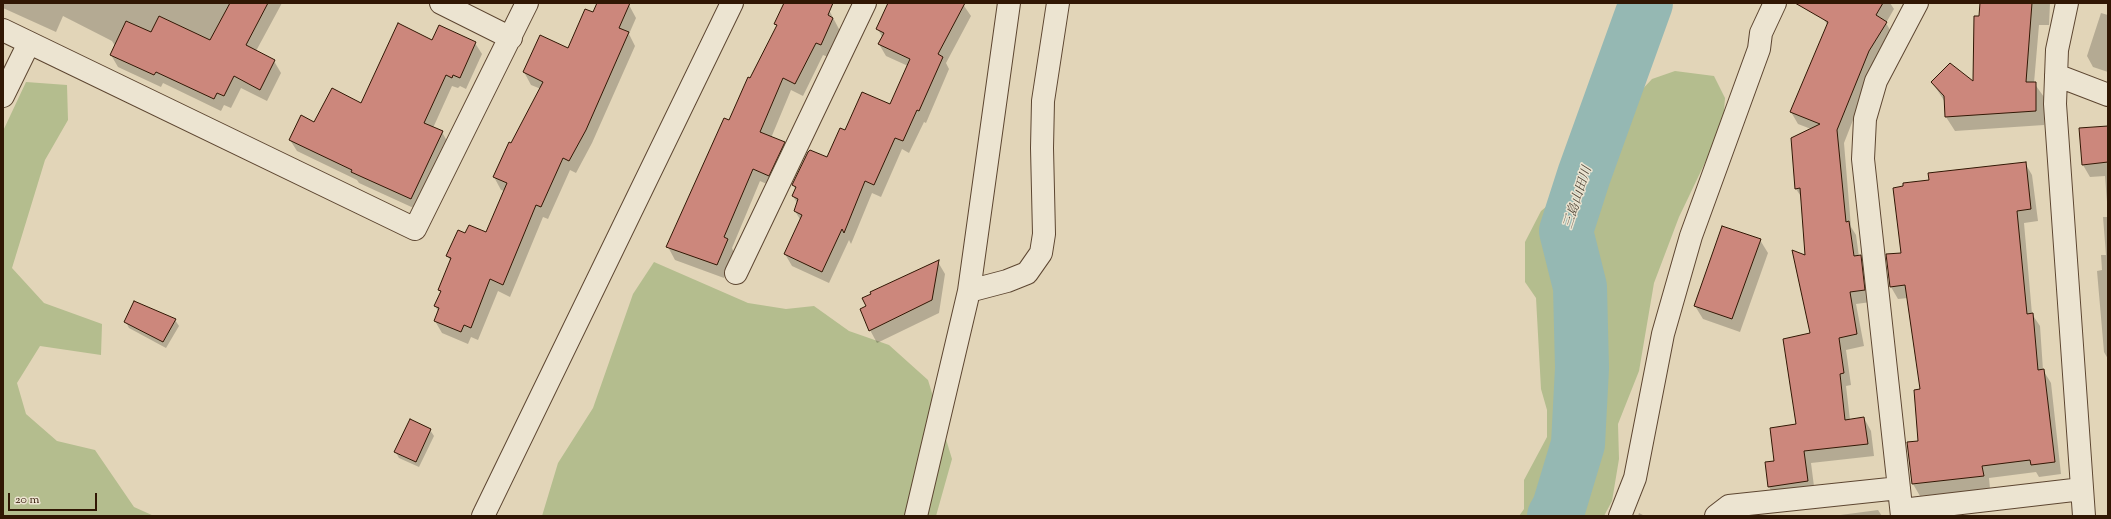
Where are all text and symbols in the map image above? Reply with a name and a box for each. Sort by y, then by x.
water label: 三島山田川 [1562,165,1596,231]
scale bar [10,485,99,511]
text: 20 m [15,491,39,509]

